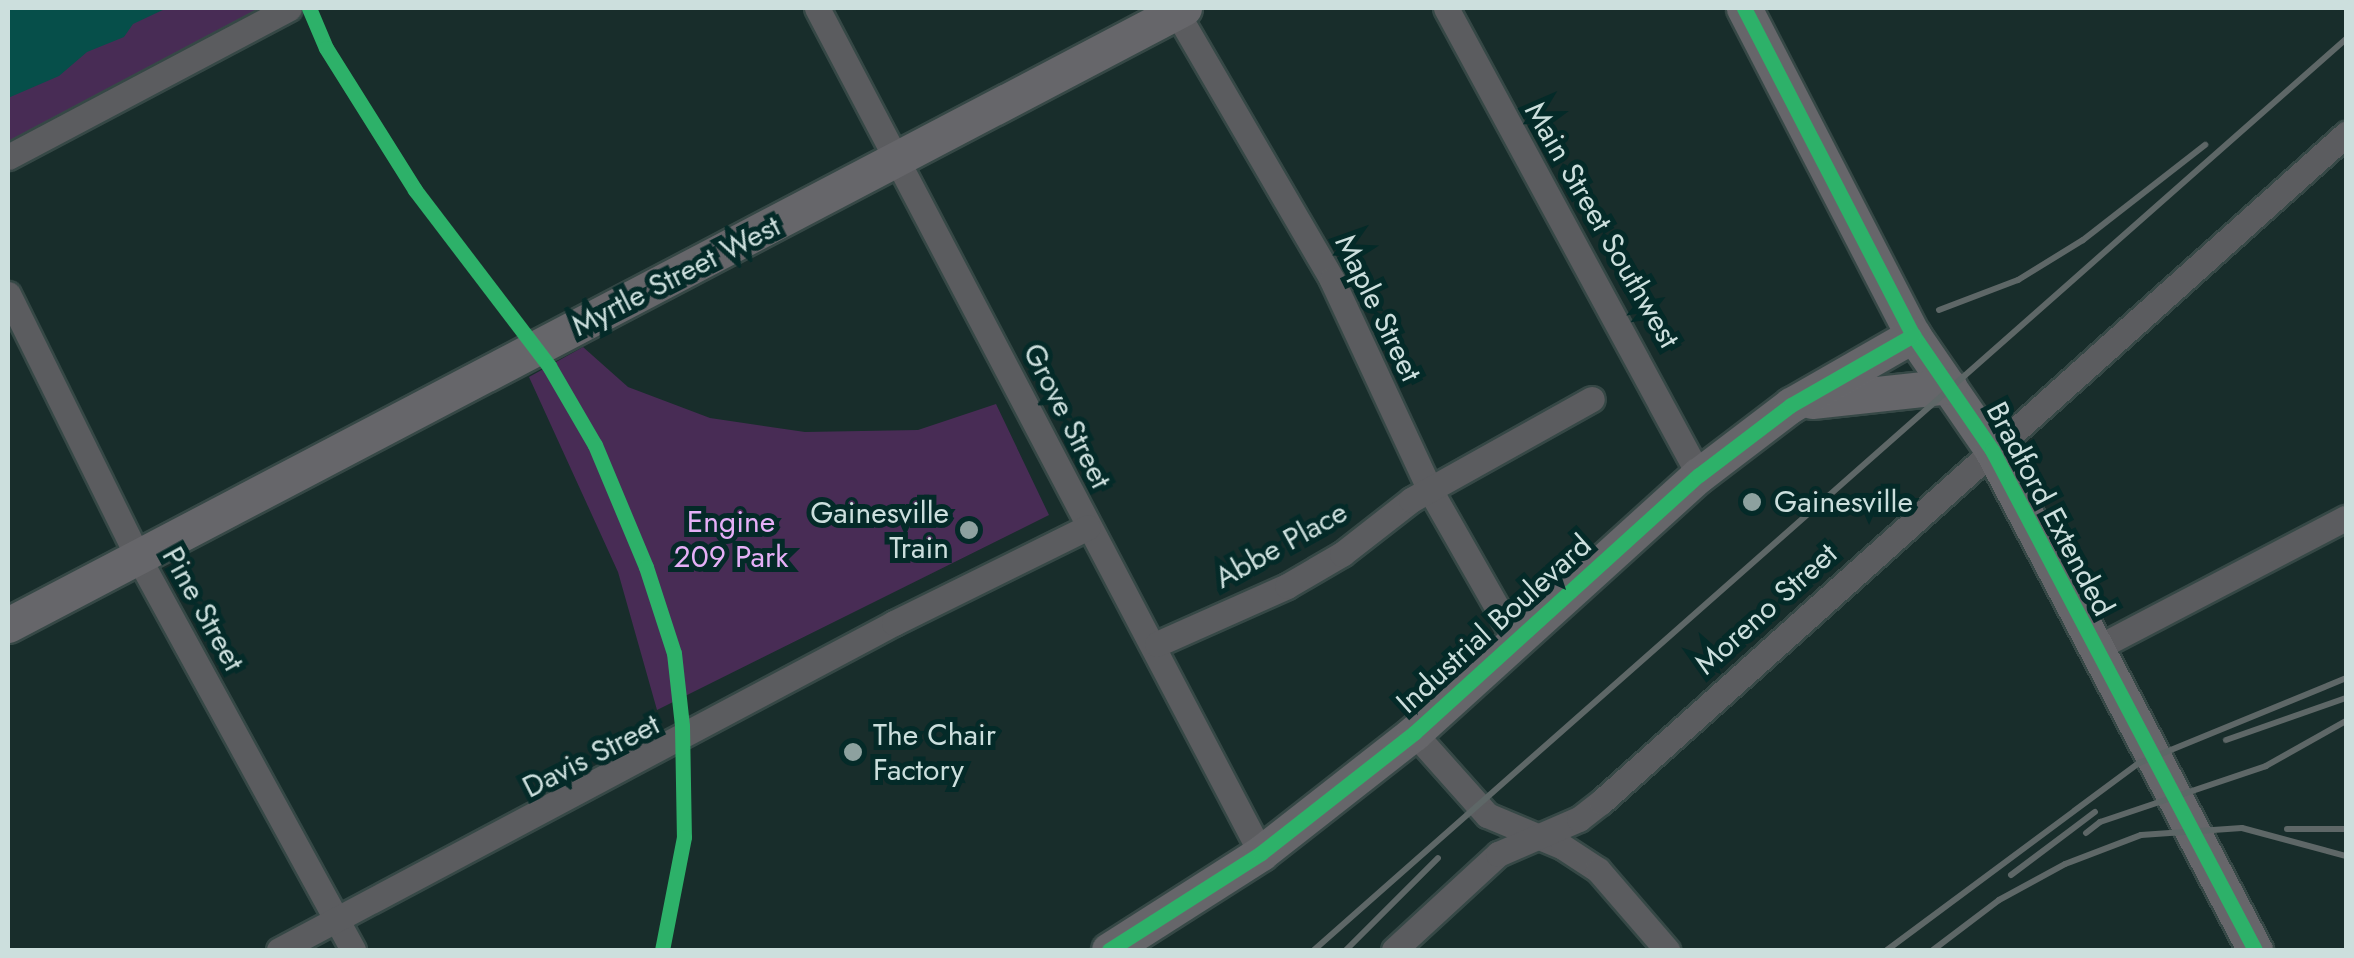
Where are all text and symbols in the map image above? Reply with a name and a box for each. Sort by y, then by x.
street label: Main Street Southwest [1517,96,1687,354]
street label: Myrtle Street West [566,208,786,344]
street label: Maple Street [1327,229,1429,387]
street label: Grove Street [1015,338,1119,494]
street label: Bradford Extended [1978,396,2122,622]
place label: Gainesville [1774,484,1913,520]
marker: Gainesville [1739,489,1765,515]
street label: Abbe Place [1208,494,1354,596]
place label: Gainesville Train [810,495,949,566]
park label: Engine 209 Park [674,504,788,574]
marker: Gainesville Train [958,519,980,541]
street label: Industrial Boulevard [1389,527,1599,721]
street label: Moreno Street [1688,536,1844,682]
street label: Pine Street [154,541,252,677]
street label: Davis Street [517,706,665,806]
place label: The Chair Factory [873,717,996,788]
marker: The Chair Factory [842,741,864,763]

